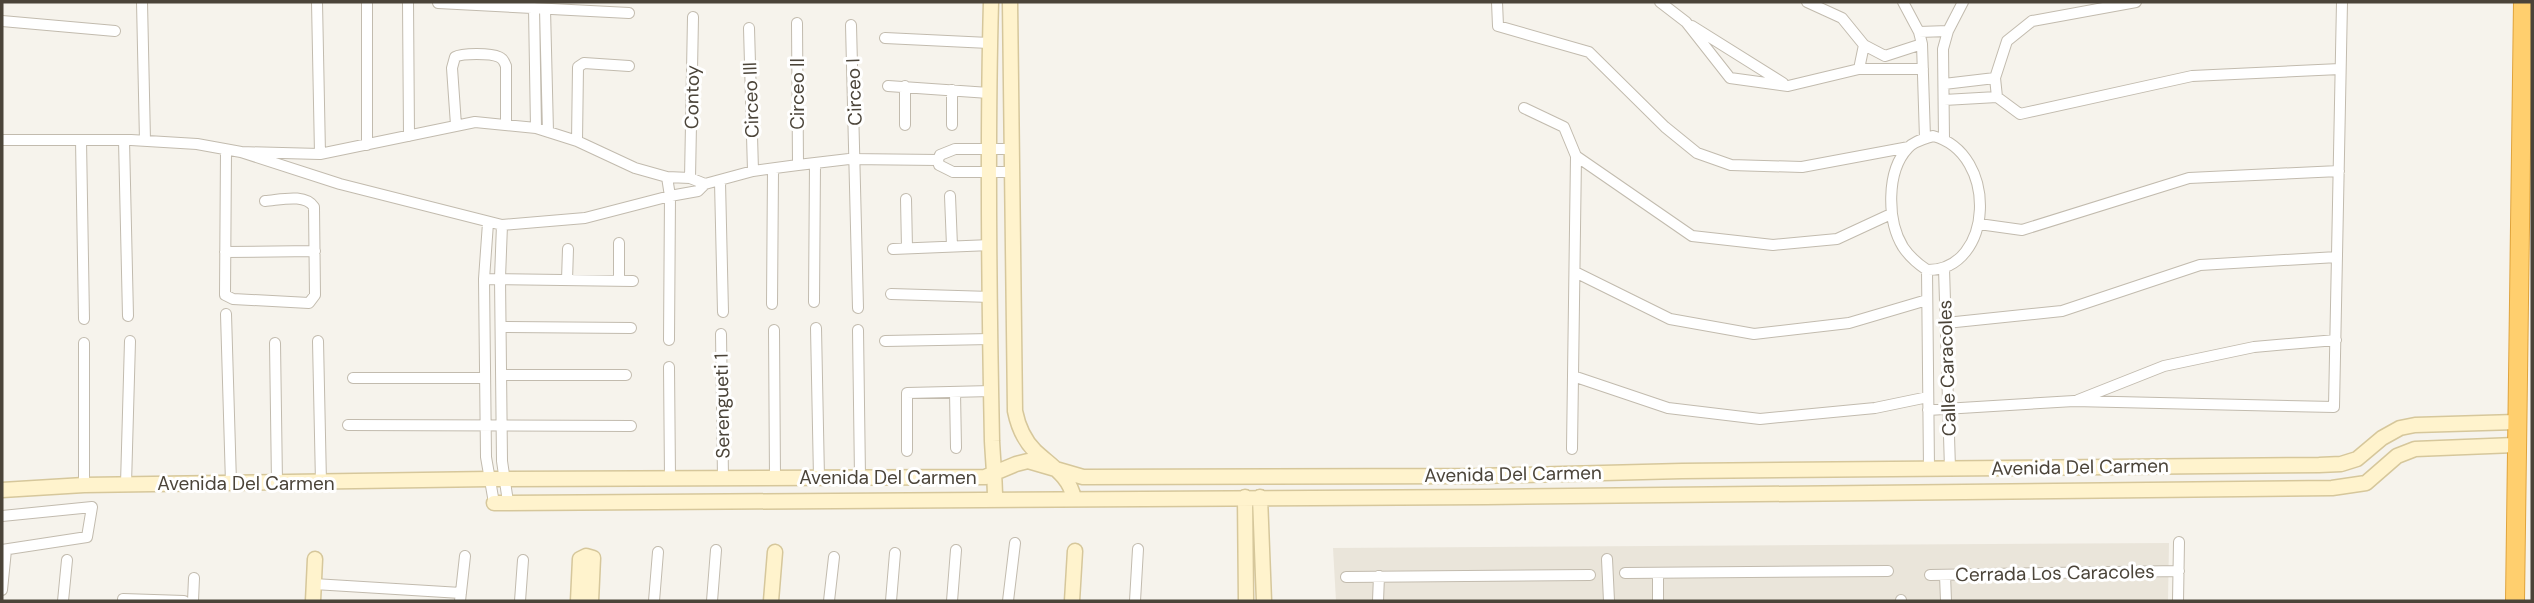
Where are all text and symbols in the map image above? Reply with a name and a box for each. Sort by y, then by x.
street label: Circeo II [785,58,810,130]
street label: Circeo I [840,58,868,126]
street label: Circeo III [737,62,765,138]
street label: Contoy [679,64,705,129]
street label: Calle Caracoles [1932,299,1962,437]
street label: Serengueti 1 [709,353,735,459]
street label: Avenida Del Carmen [1991,453,2169,481]
street label: Avenida Del Carmen [1424,460,1602,488]
street label: Avenida Del Carmen [799,465,977,490]
street label: Avenida Del Carmen [157,471,335,496]
street label: Cerrada Los Caracoles [1955,559,2155,587]

